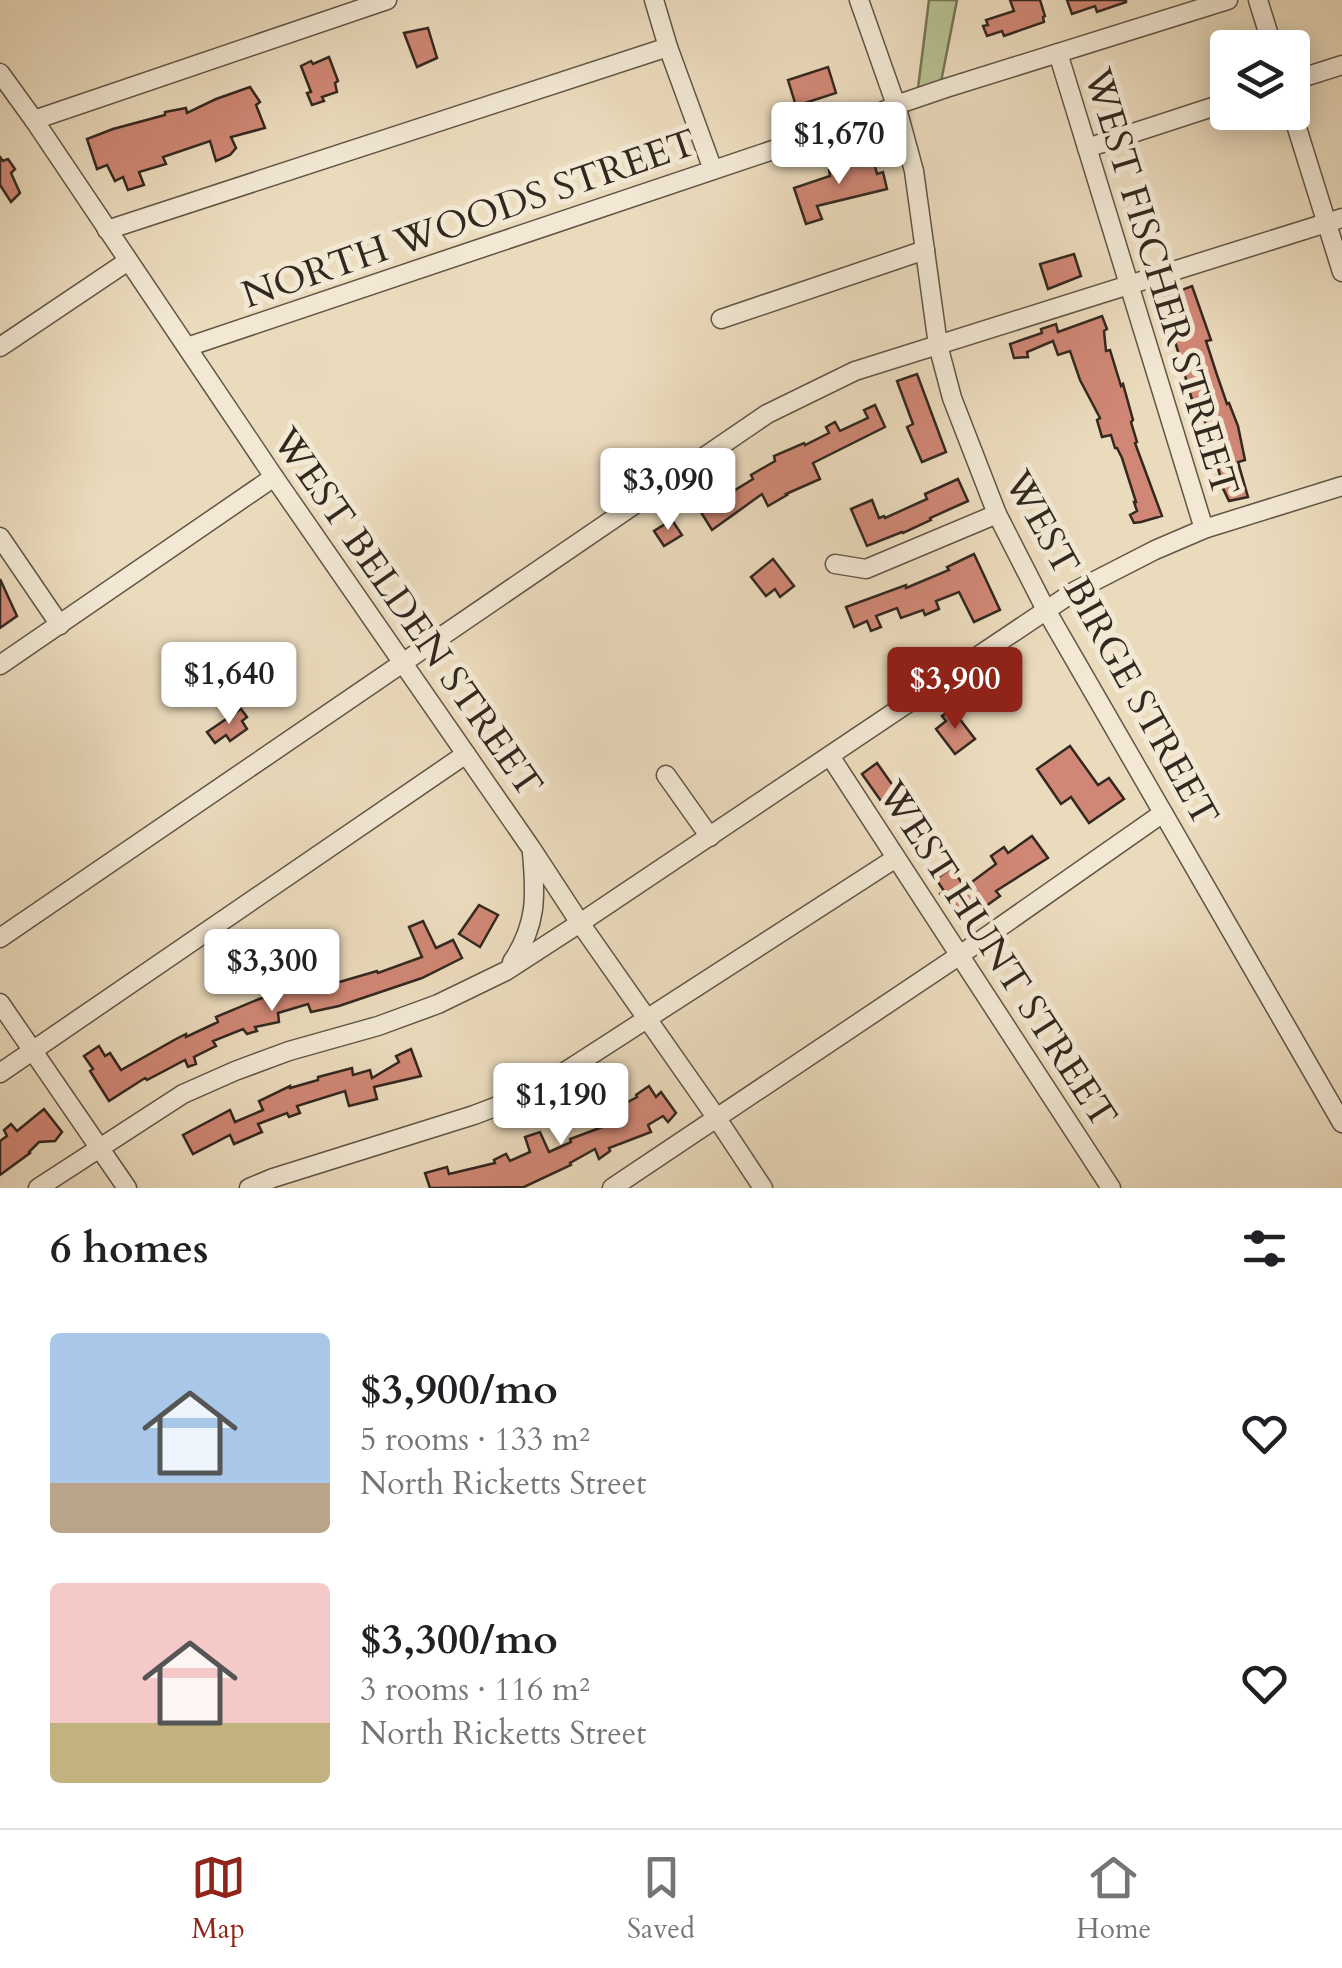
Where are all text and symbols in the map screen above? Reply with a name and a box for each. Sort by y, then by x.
map controls [1210,30,1310,130]
button: layers [1210,30,1310,130]
street label: WEST FISCHER STREET [1071,61,1251,503]
pin: $1,670 [758,102,920,187]
text: $1,670 [793,112,885,156]
street label: NORTH WOODS STREET [235,117,703,321]
street label: WEST BELDEN STREET [259,417,555,808]
pin: $3,090 [587,448,749,533]
text: $3,090 [622,458,714,502]
street label: WEST BIRGE STREET [991,460,1231,836]
pin: $1,640 [148,642,310,727]
pin: $3,900 [874,647,1036,732]
text: $1,640 [183,652,275,696]
text: $3,900 [909,657,1001,701]
street label: WEST HUNT STREET [865,770,1129,1138]
pin: $3,300 [191,929,353,1014]
text: $3,300 [226,939,318,983]
pin: $1,190 [480,1063,642,1148]
text: $1,190 [515,1073,607,1117]
text: 6 homes [50,1220,208,1277]
icon: filters [1237,1221,1292,1276]
text: $3,900/mo [360,1361,558,1418]
icon: home [130,1373,250,1493]
icon: heart [1237,1406,1292,1461]
text: 5 rooms · 133 m² [360,1418,590,1462]
text: North Ricketts Street [360,1462,646,1506]
text: $3,300/mo [360,1611,558,1668]
icon: home [130,1623,250,1743]
icon: heart [1237,1656,1292,1711]
text: 3 rooms · 116 m² [360,1668,590,1712]
text: North Ricketts Street [360,1712,646,1756]
tab: Map [191,1850,246,1948]
tab: Saved [627,1850,695,1948]
tab: Home [1076,1850,1151,1948]

